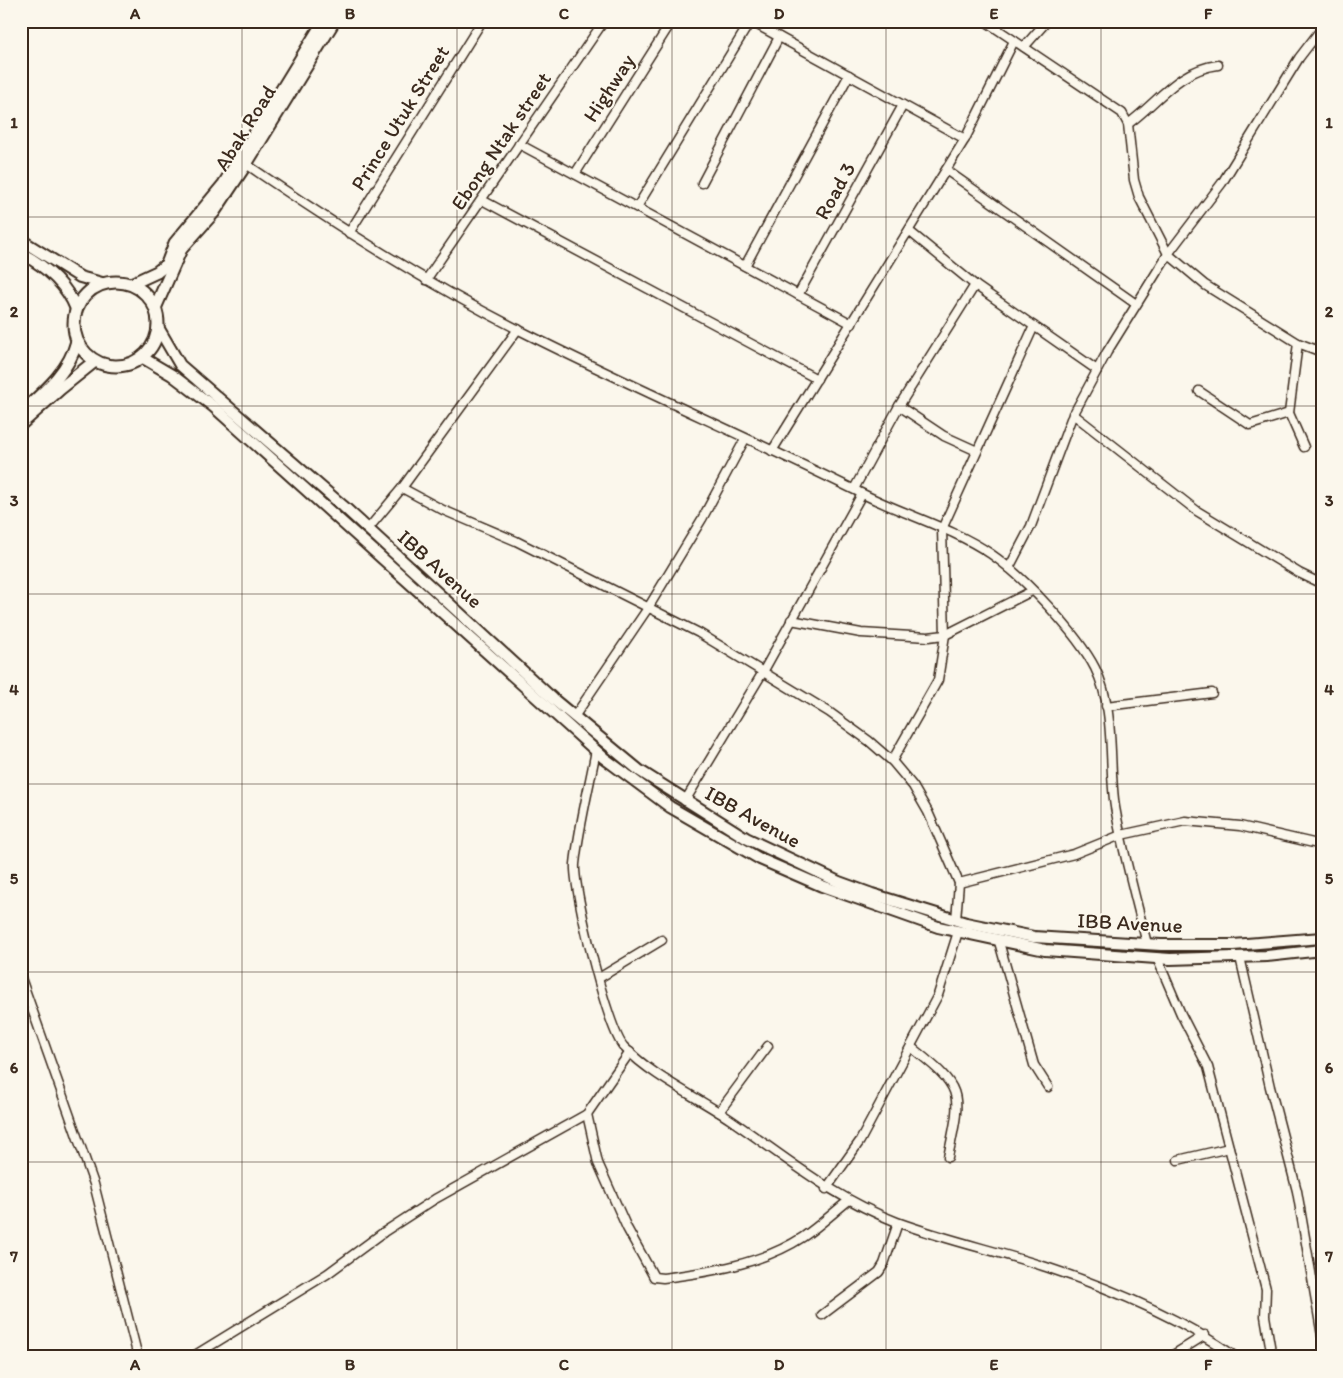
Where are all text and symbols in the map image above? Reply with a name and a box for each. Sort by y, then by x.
text: A [129,4,141,23]
text: B [345,4,356,23]
text: C [559,4,570,23]
text: D [774,4,785,23]
text: E [990,4,999,23]
text: F [1204,4,1213,23]
street label: Prince Utuk Street [345,40,454,195]
street label: Highway [577,49,640,126]
street label: Ebong Ntak street [445,67,556,214]
street label: Abak Road [208,80,281,175]
text: 1 [10,113,18,132]
text: 1 [1325,113,1333,132]
street label: Road 3 [809,158,860,224]
text: 2 [10,302,19,321]
text: 2 [1325,302,1334,321]
text: 3 [10,491,19,510]
text: 3 [1325,491,1334,510]
street label: IBB Avenue [393,524,488,613]
text: 4 [9,680,19,699]
text: 4 [1324,680,1334,699]
street label: IBB Avenue [701,780,805,853]
text: 5 [10,869,19,888]
text: 5 [1325,869,1334,888]
street label: IBB Avenue [1077,907,1183,938]
text: 6 [10,1058,19,1077]
text: 6 [1325,1058,1334,1077]
text: 7 [9,1247,18,1266]
text: 7 [1324,1247,1333,1266]
text: A [129,1355,141,1374]
text: B [345,1355,356,1374]
text: C [559,1355,570,1374]
text: D [774,1355,785,1374]
text: E [990,1355,999,1374]
text: F [1204,1355,1213,1374]

